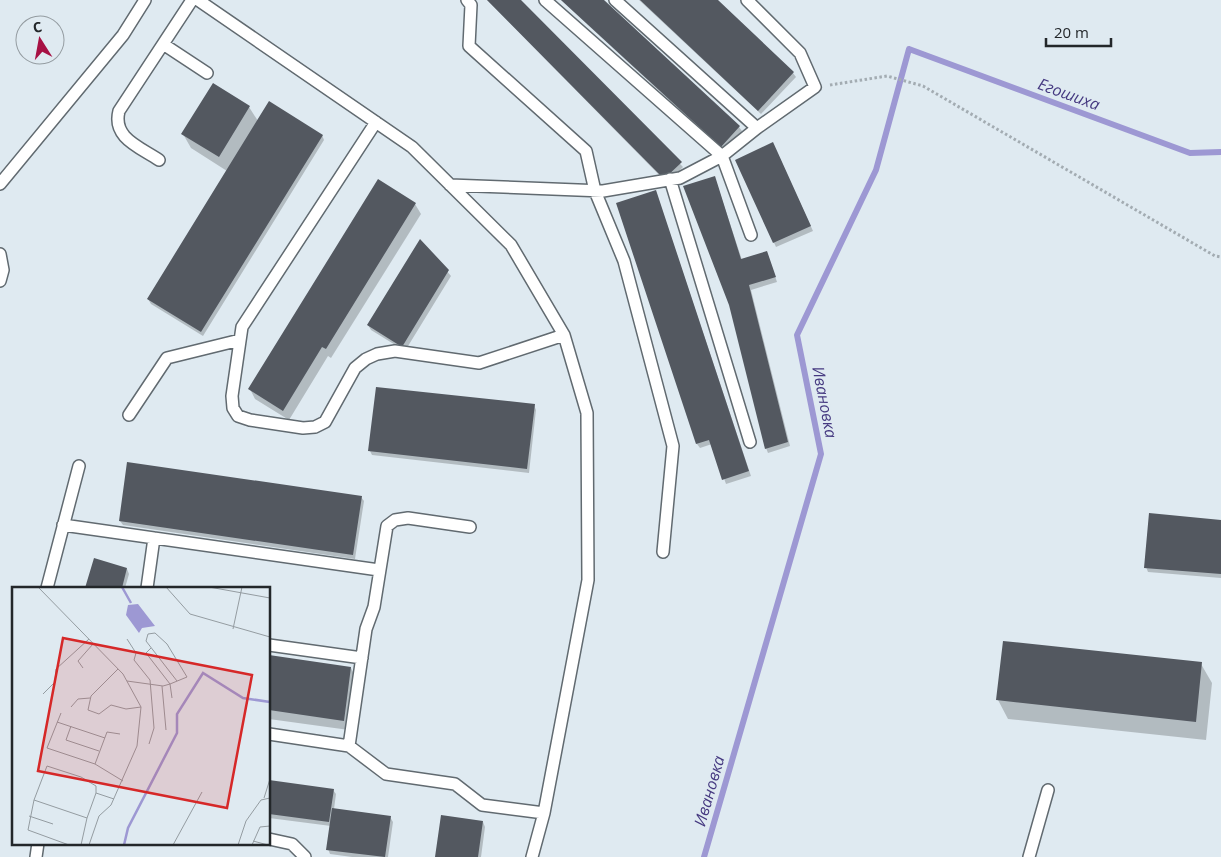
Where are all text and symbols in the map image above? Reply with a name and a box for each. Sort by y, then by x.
north arrow [15,15,65,65]
scale bar [1046,15,1111,47]
text: С [31,17,44,37]
text: 20 m [1054,22,1089,42]
water label: Егошиха [1035,73,1103,115]
water label: Ивановка [807,364,843,440]
inset map [12,587,270,844]
water label: Ивановка [688,753,730,829]

